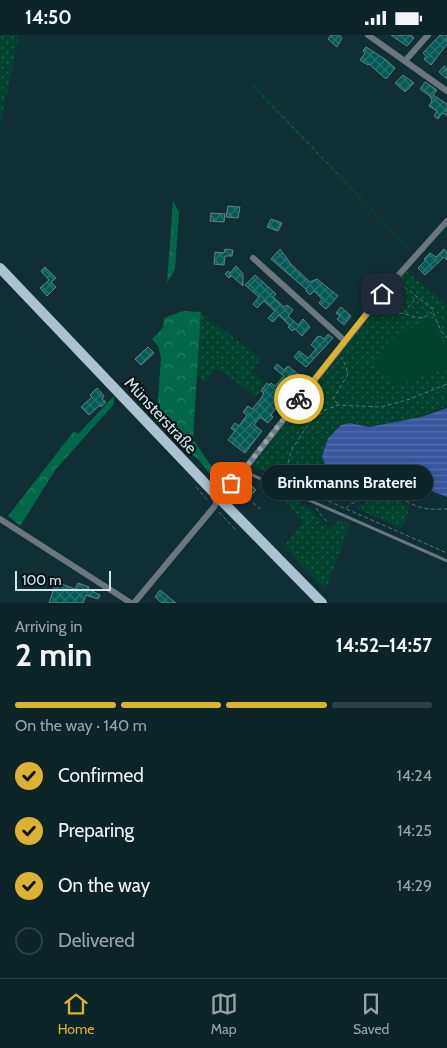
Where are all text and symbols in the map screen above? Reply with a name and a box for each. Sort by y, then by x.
text: 14:50 [25,6,72,29]
pin [361,273,403,315]
icon: home [368,280,396,308]
street label: Münsterstraße [121,373,201,457]
courier [274,374,324,424]
icon: bike [285,385,313,413]
pin [210,462,252,504]
callout: Brinkmanns Braterei [261,465,434,501]
icon: bag [217,469,245,497]
text: Brinkmanns Braterei [277,473,417,492]
scale bar [15,568,111,591]
text: 100 m [22,571,62,589]
text: Arriving in [15,617,82,636]
text: 14:52–14:57 [336,634,432,657]
text: 2 min [15,635,92,674]
text: On the way · 140 m [15,716,147,735]
icon: check [15,762,43,790]
text: Confirmed [58,764,144,787]
text: 14:24 [397,766,432,785]
icon: check [15,817,43,845]
text: Preparing [58,819,134,842]
text: 14:25 [397,821,432,840]
icon: check [15,872,43,900]
text: On the way [58,874,150,897]
text: 14:29 [397,876,432,895]
text: Delivered [58,929,135,952]
tab: Home [58,990,94,1038]
tab: Map [210,990,238,1038]
tab: Saved [353,990,389,1038]

